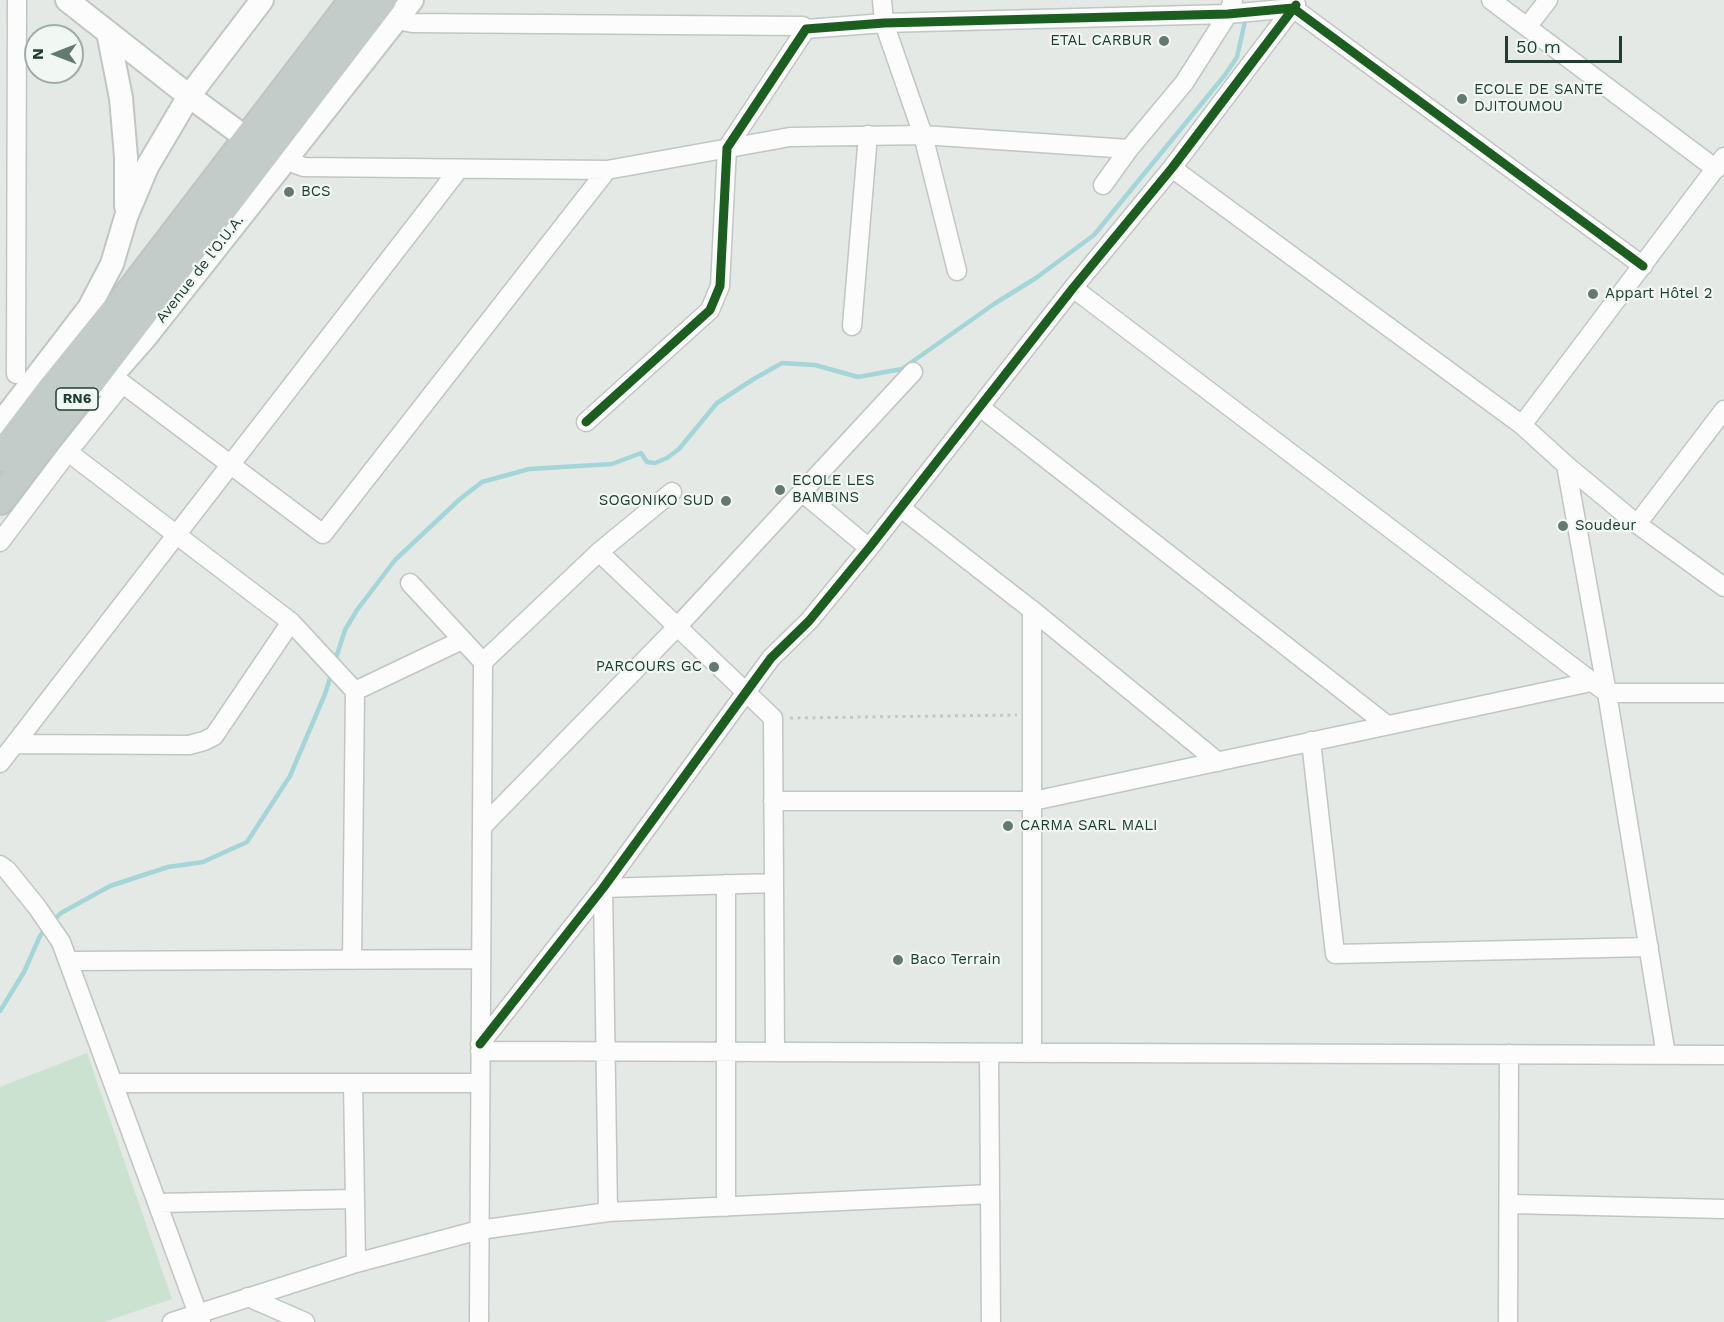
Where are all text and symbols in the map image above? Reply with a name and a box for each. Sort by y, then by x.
north arrow [24,24,84,84]
scale bar [1508,24,1625,62]
place label: ETAL CARBUR [1050,32,1152,50]
marker: ETAL CARBUR [1157,34,1171,48]
text: 50 m [1516,36,1561,57]
text: N [28,48,47,60]
place label: ECOLE DE SANTE DJITOUMOU [1474,81,1603,116]
marker: ECOLE DE SANTE DJITOUMOU [1455,92,1469,106]
place label: BCS [301,183,331,201]
marker: BCS [282,185,296,199]
street label: Avenue de l'O.U.A. [152,211,248,327]
place label: Appart Hôtel 2 [1605,285,1712,303]
marker: Appart Hôtel 2 [1586,287,1600,301]
road number: RN6 [56,388,98,410]
place label: ECOLE LES BAMBINS [792,472,875,507]
marker: ECOLE LES BAMBINS [773,483,787,497]
place label: SOGONIKO SUD [599,492,714,510]
marker: SOGONIKO SUD [719,494,733,508]
place label: Soudeur [1575,517,1636,535]
marker: Soudeur [1556,519,1570,533]
place label: PARCOURS GC [596,658,702,676]
marker: PARCOURS GC [707,660,721,674]
place label: CARMA SARL MALI [1020,817,1158,835]
marker: CARMA SARL MALI [1001,819,1015,833]
place label: Baco Terrain [910,951,1001,969]
marker: Baco Terrain [891,953,905,967]

